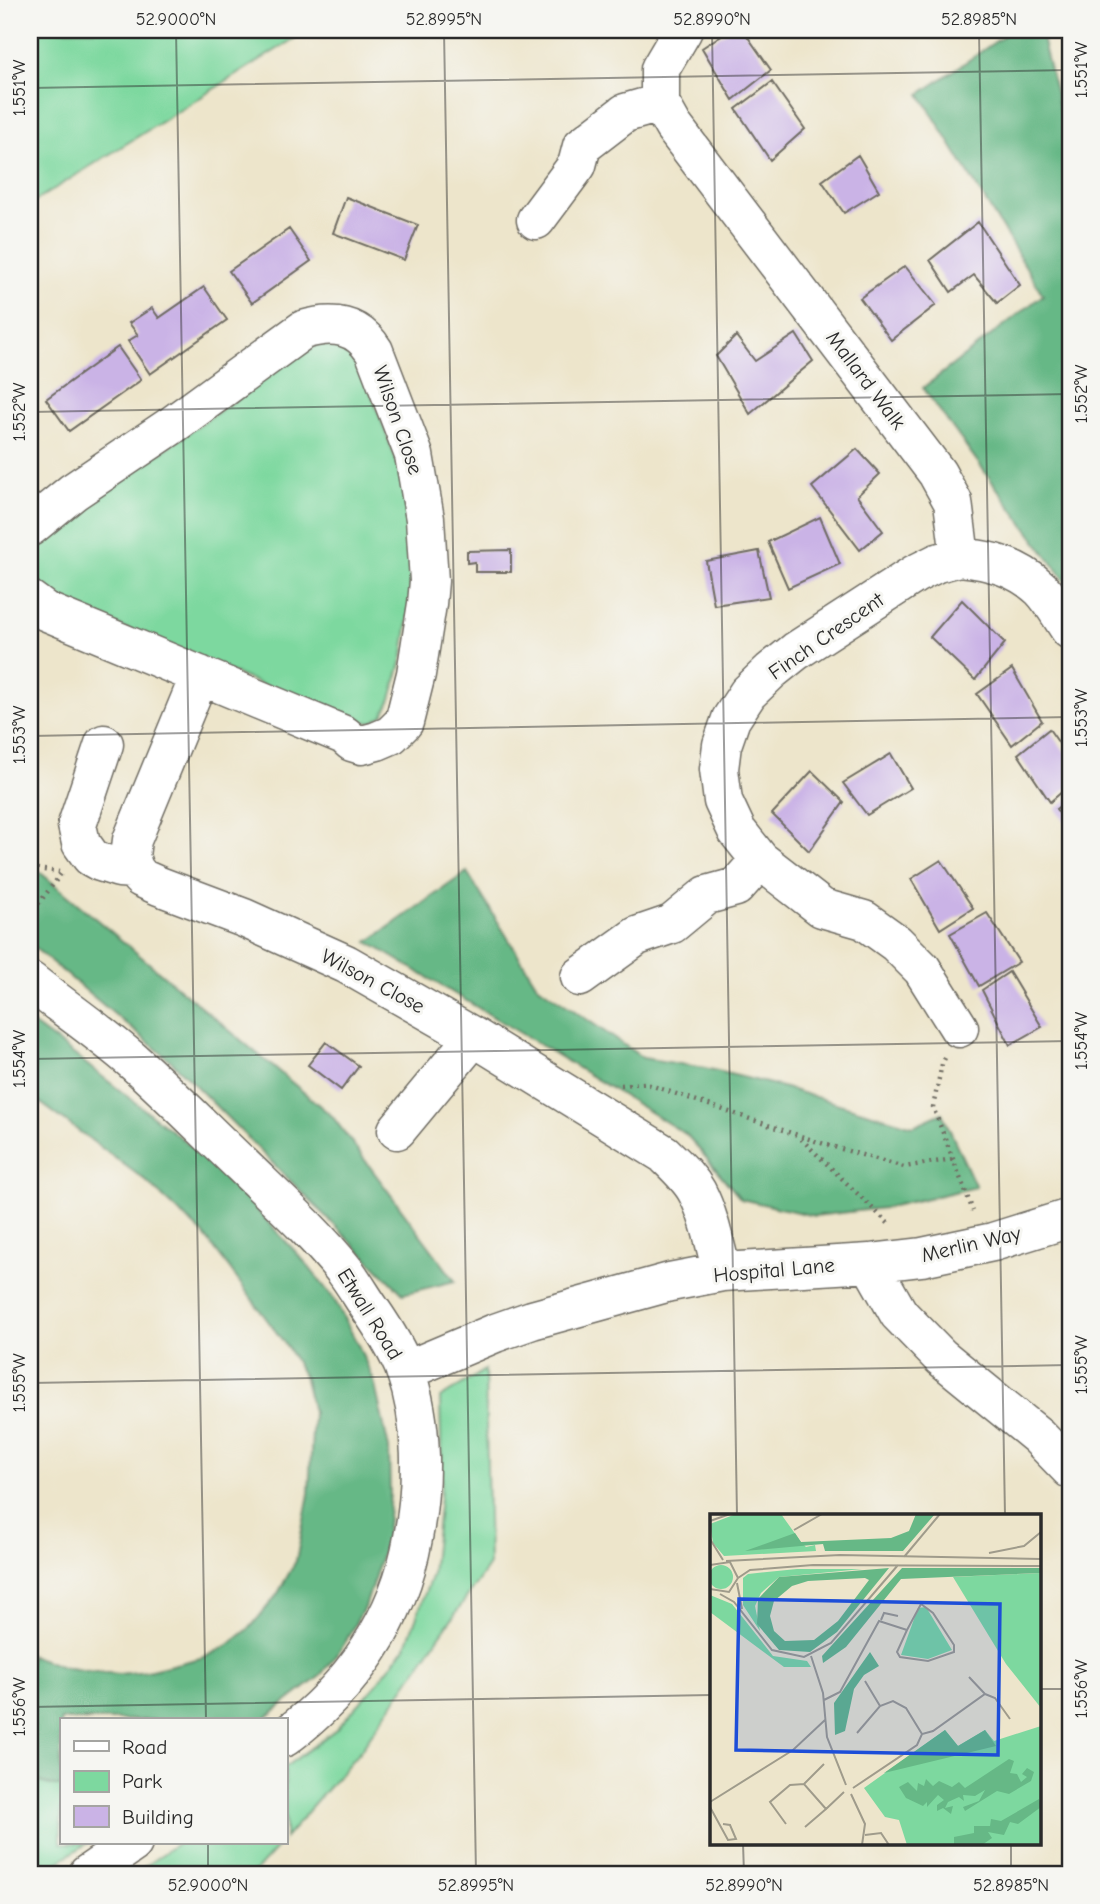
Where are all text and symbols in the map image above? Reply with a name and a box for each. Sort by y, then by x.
text: 52.9000°N [136,9,216,30]
text: 52.8995°N [406,9,482,30]
text: 52.8990°N [673,9,751,30]
text: 52.8985°N [941,9,1017,30]
text: 1.551°W [1071,41,1092,98]
text: 1.551°W [9,59,30,116]
street label: Mallard Walk [821,326,911,434]
street label: Wilson Close [368,362,428,478]
text: 1.552°W [1071,364,1092,423]
text: 1.552°W [9,382,30,441]
street label: Finch Crescent [764,587,889,685]
text: 1.553°W [1071,688,1092,747]
text: 1.553°W [9,705,30,764]
street label: Wilson Close [317,944,429,1018]
text: 1.554°W [1071,1012,1092,1070]
text: 1.554°W [9,1030,30,1088]
street label: Merlin Way [919,1221,1024,1267]
street label: Hospital Lane [712,1253,836,1287]
street label: Etwall Road [332,1264,408,1364]
text: 1.555°W [1071,1335,1092,1395]
text: 1.555°W [9,1353,30,1413]
inset map [710,1514,1040,1844]
text: 1.556°W [1071,1659,1092,1719]
text: 1.556°W [9,1677,30,1737]
legend [60,1718,287,1844]
text: Road [122,1735,167,1759]
text: Park [122,1769,162,1793]
text: Building [122,1805,194,1829]
text: 52.9000°N [168,1875,248,1896]
text: 52.8995°N [438,1875,514,1896]
text: 52.8990°N [705,1875,783,1896]
text: 52.8985°N [973,1875,1049,1896]

